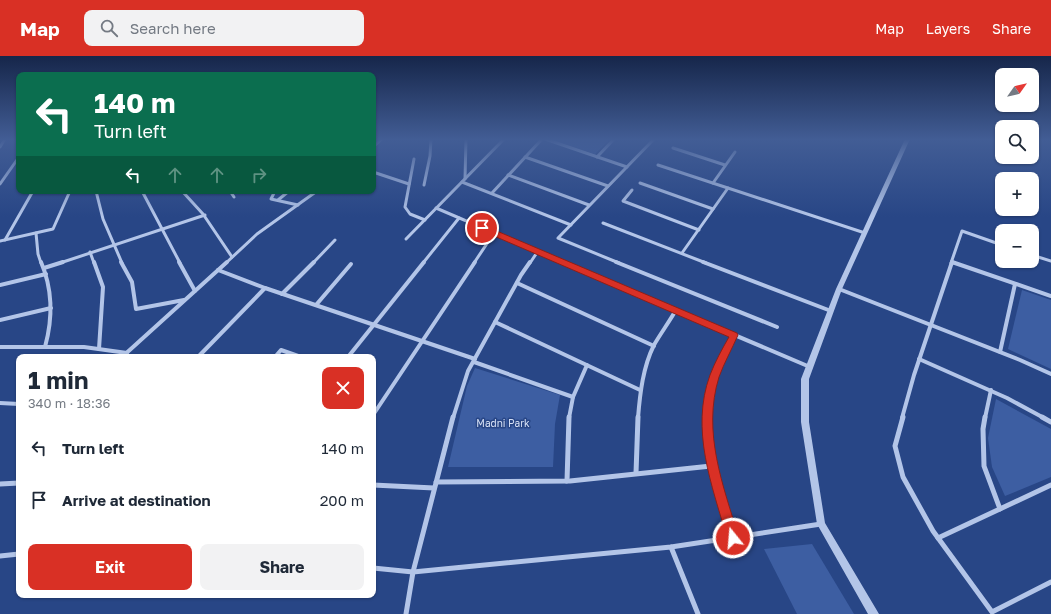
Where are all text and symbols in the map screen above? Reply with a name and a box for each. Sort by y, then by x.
search box [84,10,364,46]
text: Map [20,17,60,40]
icon: search [98,17,120,39]
text: Search here [130,19,216,37]
text: Map [875,20,904,37]
text: Layers [926,20,970,37]
text: Share [992,20,1031,37]
north arrow [995,68,1039,112]
map controls [995,68,1039,268]
text: 140 m [94,86,176,119]
icon: left [28,88,80,140]
text: Turn left [94,120,167,142]
button: search [995,120,1039,164]
icon: left [122,164,144,186]
icon: ahead [164,164,186,186]
icon: ahead [206,164,228,186]
icon: right [248,164,270,186]
button: + [995,172,1039,216]
pin [465,211,499,245]
icon: arrive [471,217,493,239]
button: − [995,224,1039,268]
text: 1 min [28,365,88,394]
button: close [322,367,364,409]
text: 340 m · 18:36 [28,395,110,411]
park label: Madni Park [476,417,530,429]
icon: left [28,437,50,459]
text: Turn left [62,439,124,457]
text: 140 m [321,439,364,457]
icon: arrive [28,489,50,511]
text: Arrive at destination [62,491,211,509]
text: 200 m [320,491,364,509]
position arrow [712,517,754,559]
button: Exit [28,544,192,590]
button: Share [200,544,364,590]

